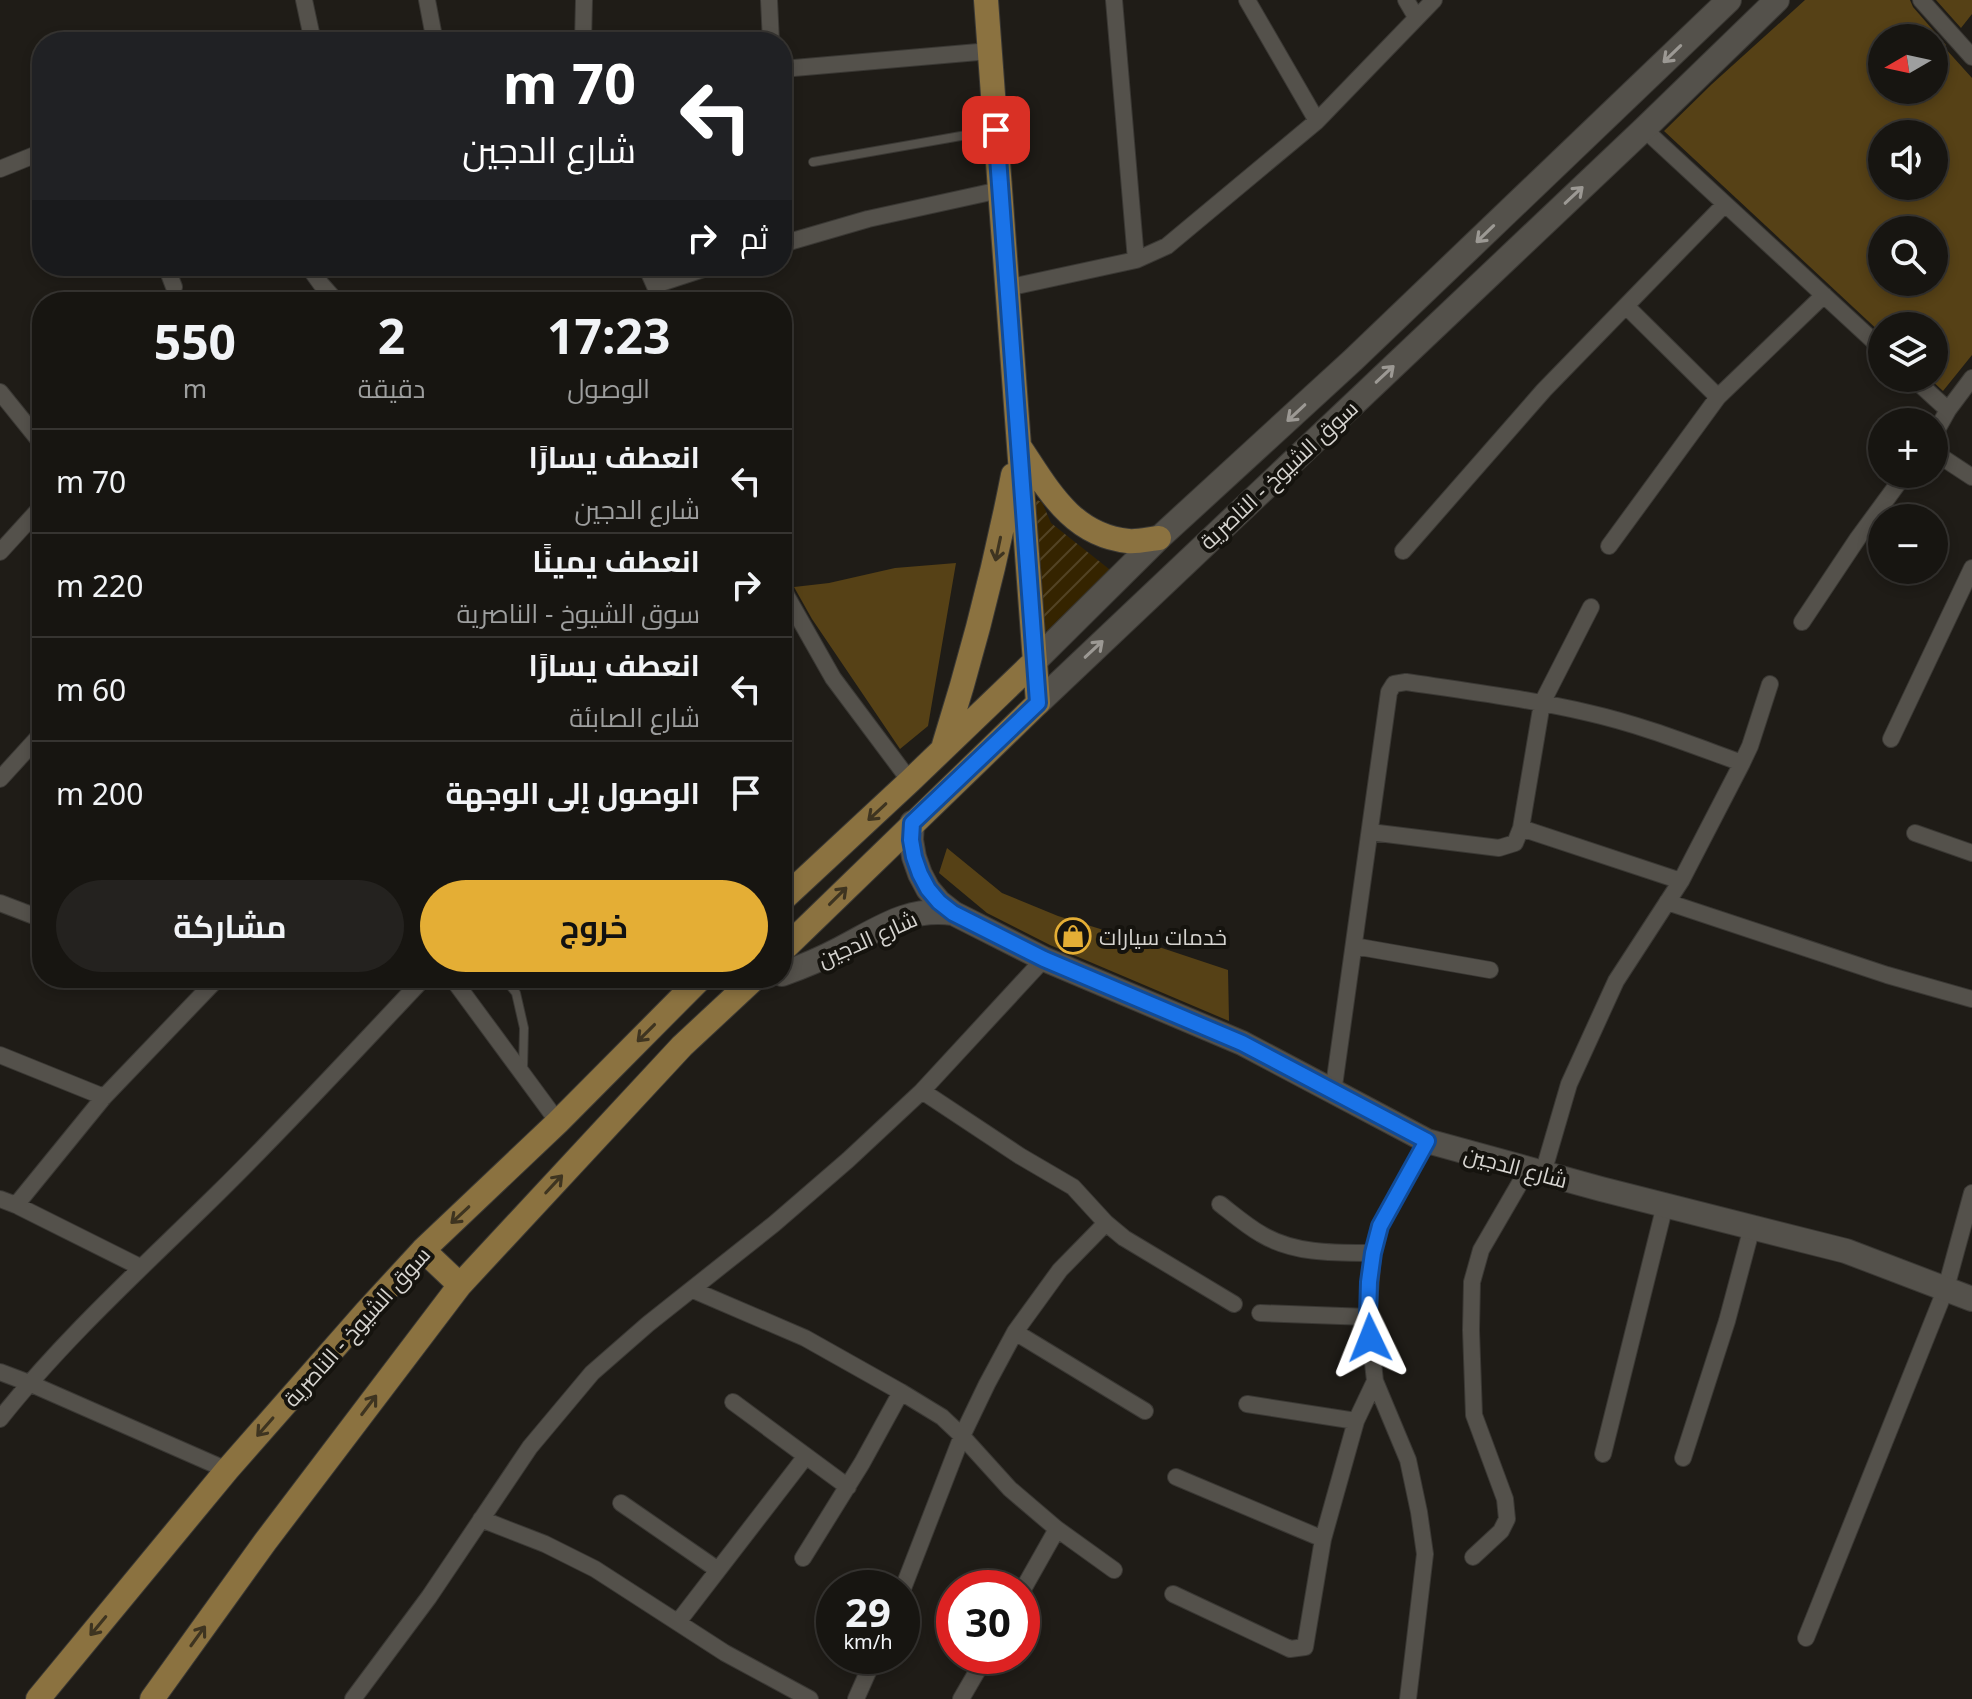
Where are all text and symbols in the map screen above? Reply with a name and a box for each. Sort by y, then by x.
north arrow [1868,24,1948,104]
map controls [1868,24,1948,584]
text: 70 m [503,44,636,120]
one-way arrow [1663,44,1682,63]
icon: left [664,64,768,168]
pin [962,96,1030,164]
icon: arrive [974,108,1018,152]
button: sound [1868,120,1948,200]
text: شارع الدجين [462,125,636,174]
one-way arrow [1563,186,1583,205]
icon: right [680,216,724,260]
button: search [1868,216,1948,296]
text: ثم [740,217,768,258]
one-way arrow [1476,224,1495,243]
text: 2 [378,303,405,368]
text: 17:23 [547,303,670,368]
text: 550 [154,309,236,374]
button: layers [1868,312,1948,392]
one-way arrow [1375,364,1395,383]
text: m [183,370,207,406]
text: دقيقة [358,370,425,406]
text: الوصول [567,370,650,406]
street label: سوق الشيوخ - الناصرية [1192,393,1364,556]
one-way arrow [1286,403,1306,422]
button: + [1868,408,1948,488]
text: انعطف يسارًا [529,436,700,477]
icon: left [724,459,768,503]
text: 70 m [56,461,126,502]
text: شارع الدجين [575,491,700,527]
button: − [1868,504,1948,584]
one-way arrow [990,536,1005,561]
text: انعطف يمينًا [532,540,700,581]
icon: right [724,563,768,607]
text: 220 m [56,565,143,606]
text: سوق الشيوخ - الناصرية [456,595,700,631]
one-way arrow [1084,640,1103,659]
text: انعطف يسارًا [529,644,700,685]
icon: left [724,667,768,711]
text: 60 m [56,669,126,710]
text: شارع الصابئة [569,699,700,735]
icon: arrive [724,771,768,815]
text: الوصول إلى الوجهة [445,772,700,813]
text: 200 m [56,773,143,814]
one-way arrow [867,802,887,821]
button: مشاركة [56,880,404,972]
button: خروج [420,880,768,972]
one-way arrow [828,886,847,906]
street label: شارع الدجين [812,903,922,974]
shop icon: خدمات سيارات [1054,917,1092,955]
place label: خدمات سيارات [1099,921,1227,951]
one-way arrow [637,1023,656,1042]
street label: شارع الدجين [1461,1138,1571,1195]
one-way arrow [545,1174,564,1194]
one-way arrow [450,1205,470,1224]
street label: سوق الشيوخ - الناصرية [276,1239,437,1413]
position arrow [1328,1296,1412,1380]
one-way arrow [361,1395,378,1416]
one-way arrow [256,1416,274,1436]
speed limit sign: 30 [936,1570,1040,1674]
text: 29 [845,1584,891,1639]
one-way arrow [89,1615,107,1636]
one-way arrow [189,1625,206,1647]
text: km/h [843,1628,893,1655]

